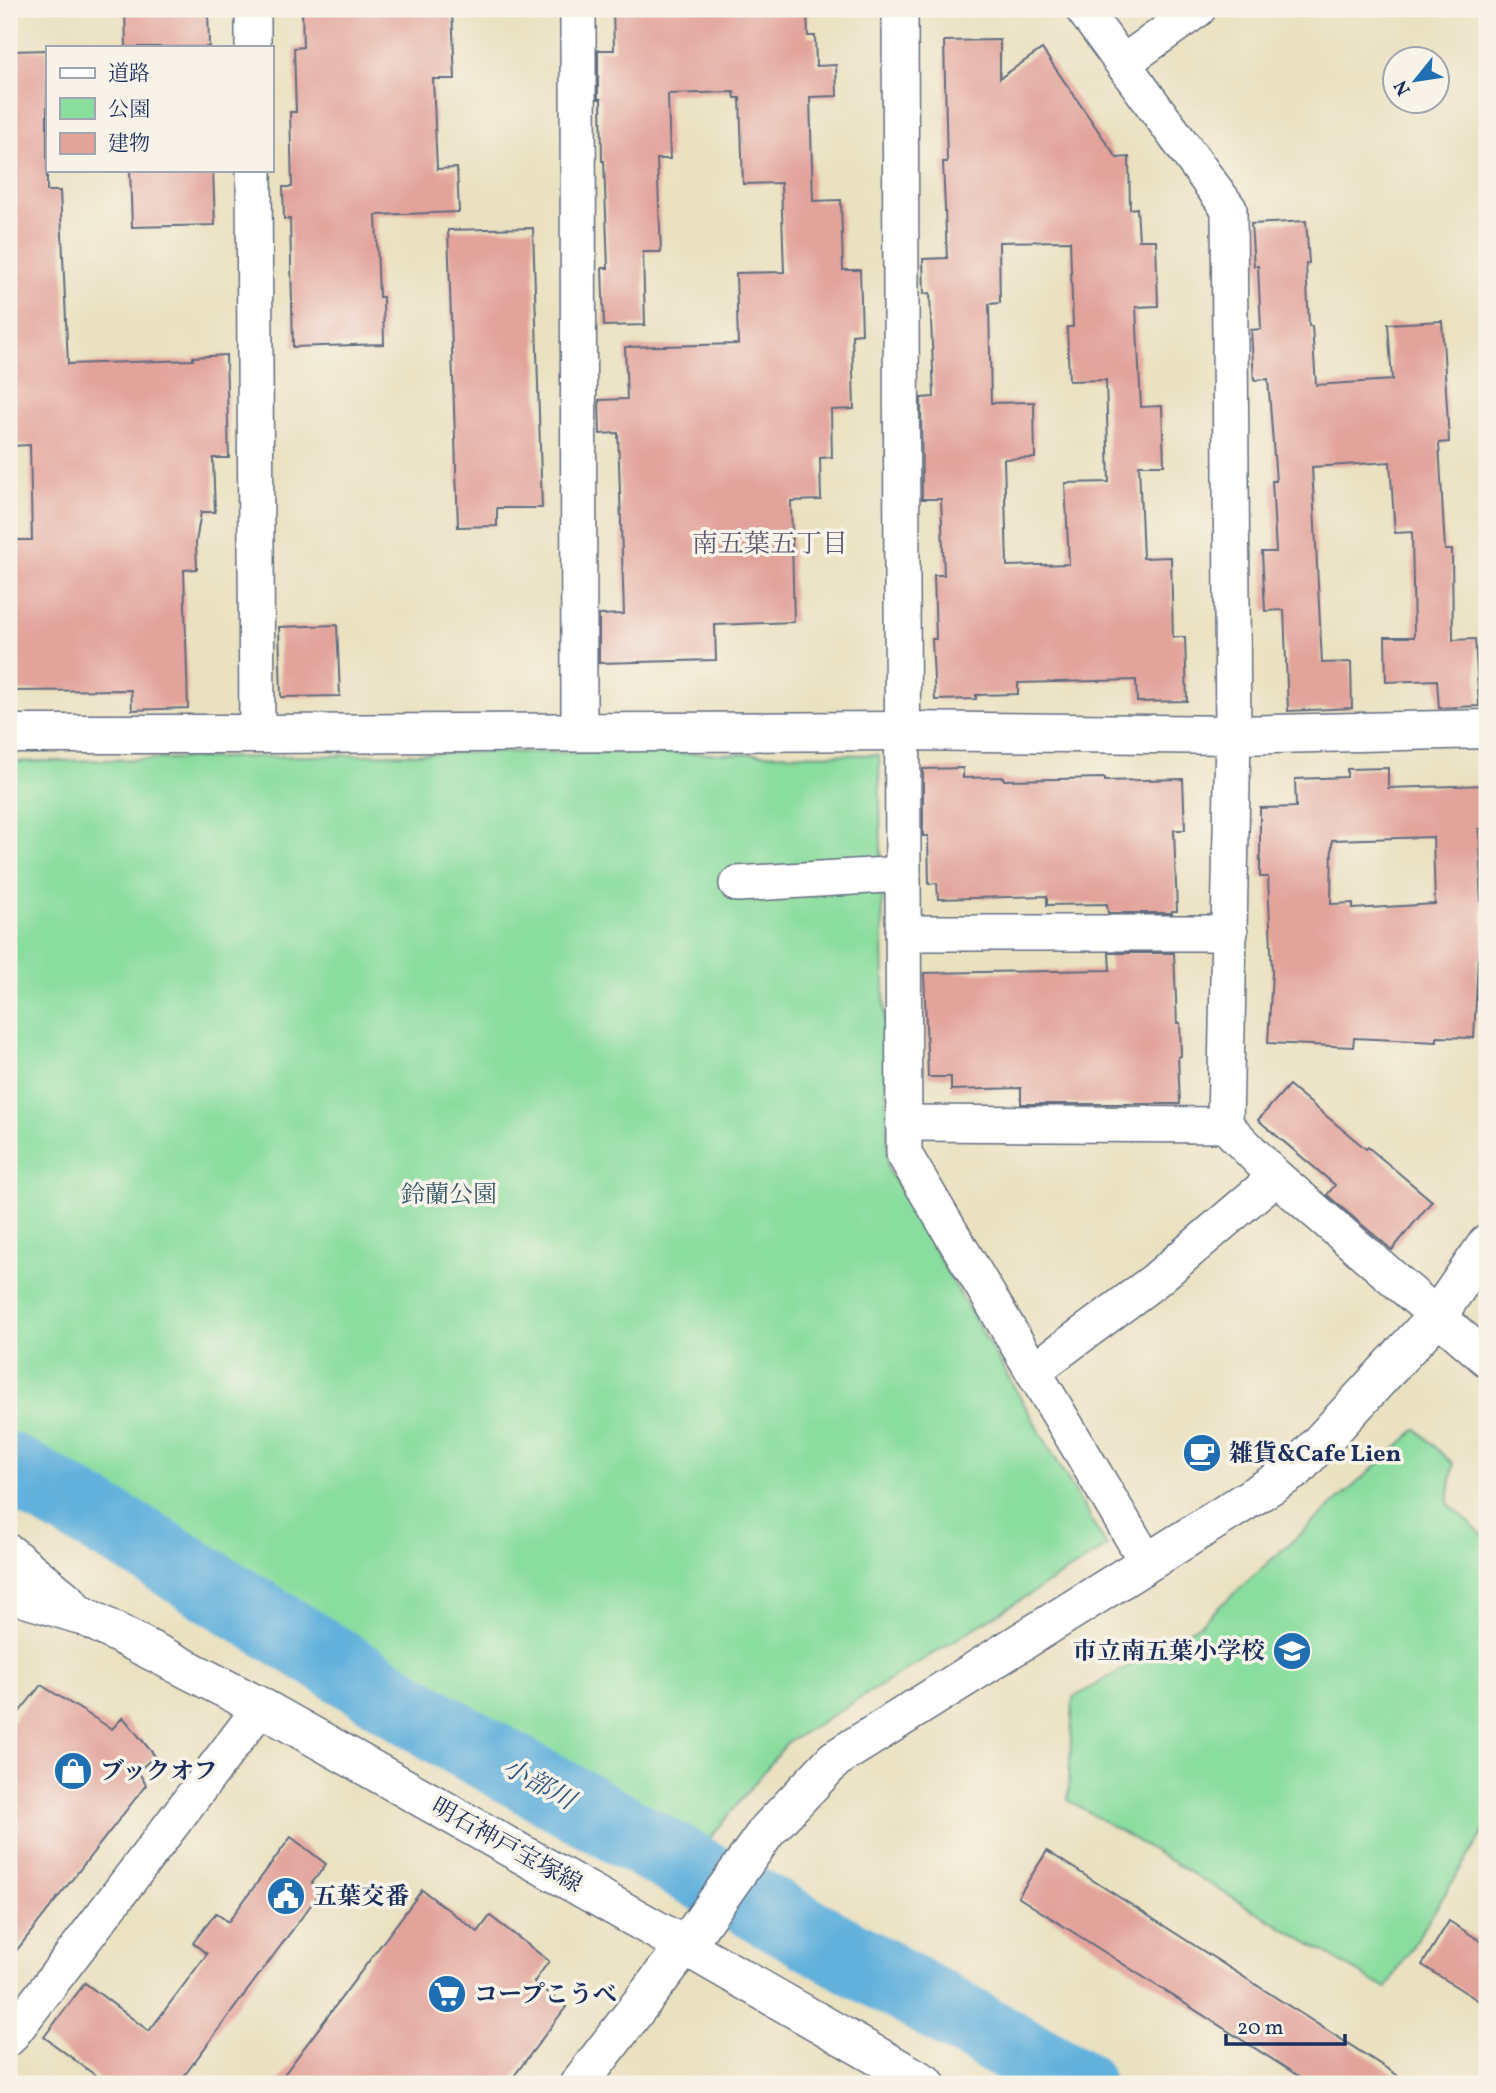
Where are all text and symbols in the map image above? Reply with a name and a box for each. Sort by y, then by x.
legend [46,46,273,172]
north arrow [1380,46,1450,116]
text: 道路 [108,60,150,89]
text: N [1388,75,1418,100]
text: 公園 [108,96,150,125]
text: 建物 [108,130,150,159]
district label: 南五葉五丁目 [692,527,848,563]
park label: 鈴蘭公園 [401,1179,497,1213]
cafe icon: 雑貨&Cafe Lien [1181,1432,1223,1474]
place label: 雑貨&Cafe Lien [1229,1438,1401,1472]
school or university icon: 市立南五葉小学校 [1271,1630,1313,1672]
place label: 市立南五葉小学校 [1073,1636,1265,1670]
shop icon: ブックオフ [52,1750,94,1792]
water label: 小部川 [495,1750,583,1821]
place label: ブックオフ [100,1756,218,1790]
street label: 明石神戸宝塚線 [424,1791,588,1902]
public building icon: 五葉交番 [265,1875,307,1917]
place label: 五葉交番 [313,1881,409,1915]
supermarket icon: コープこうべ [426,1973,468,2015]
place label: コープこうべ [474,1979,617,2013]
scale bar [1226,2002,1346,2046]
text: 20 m [1237,2014,1283,2043]

